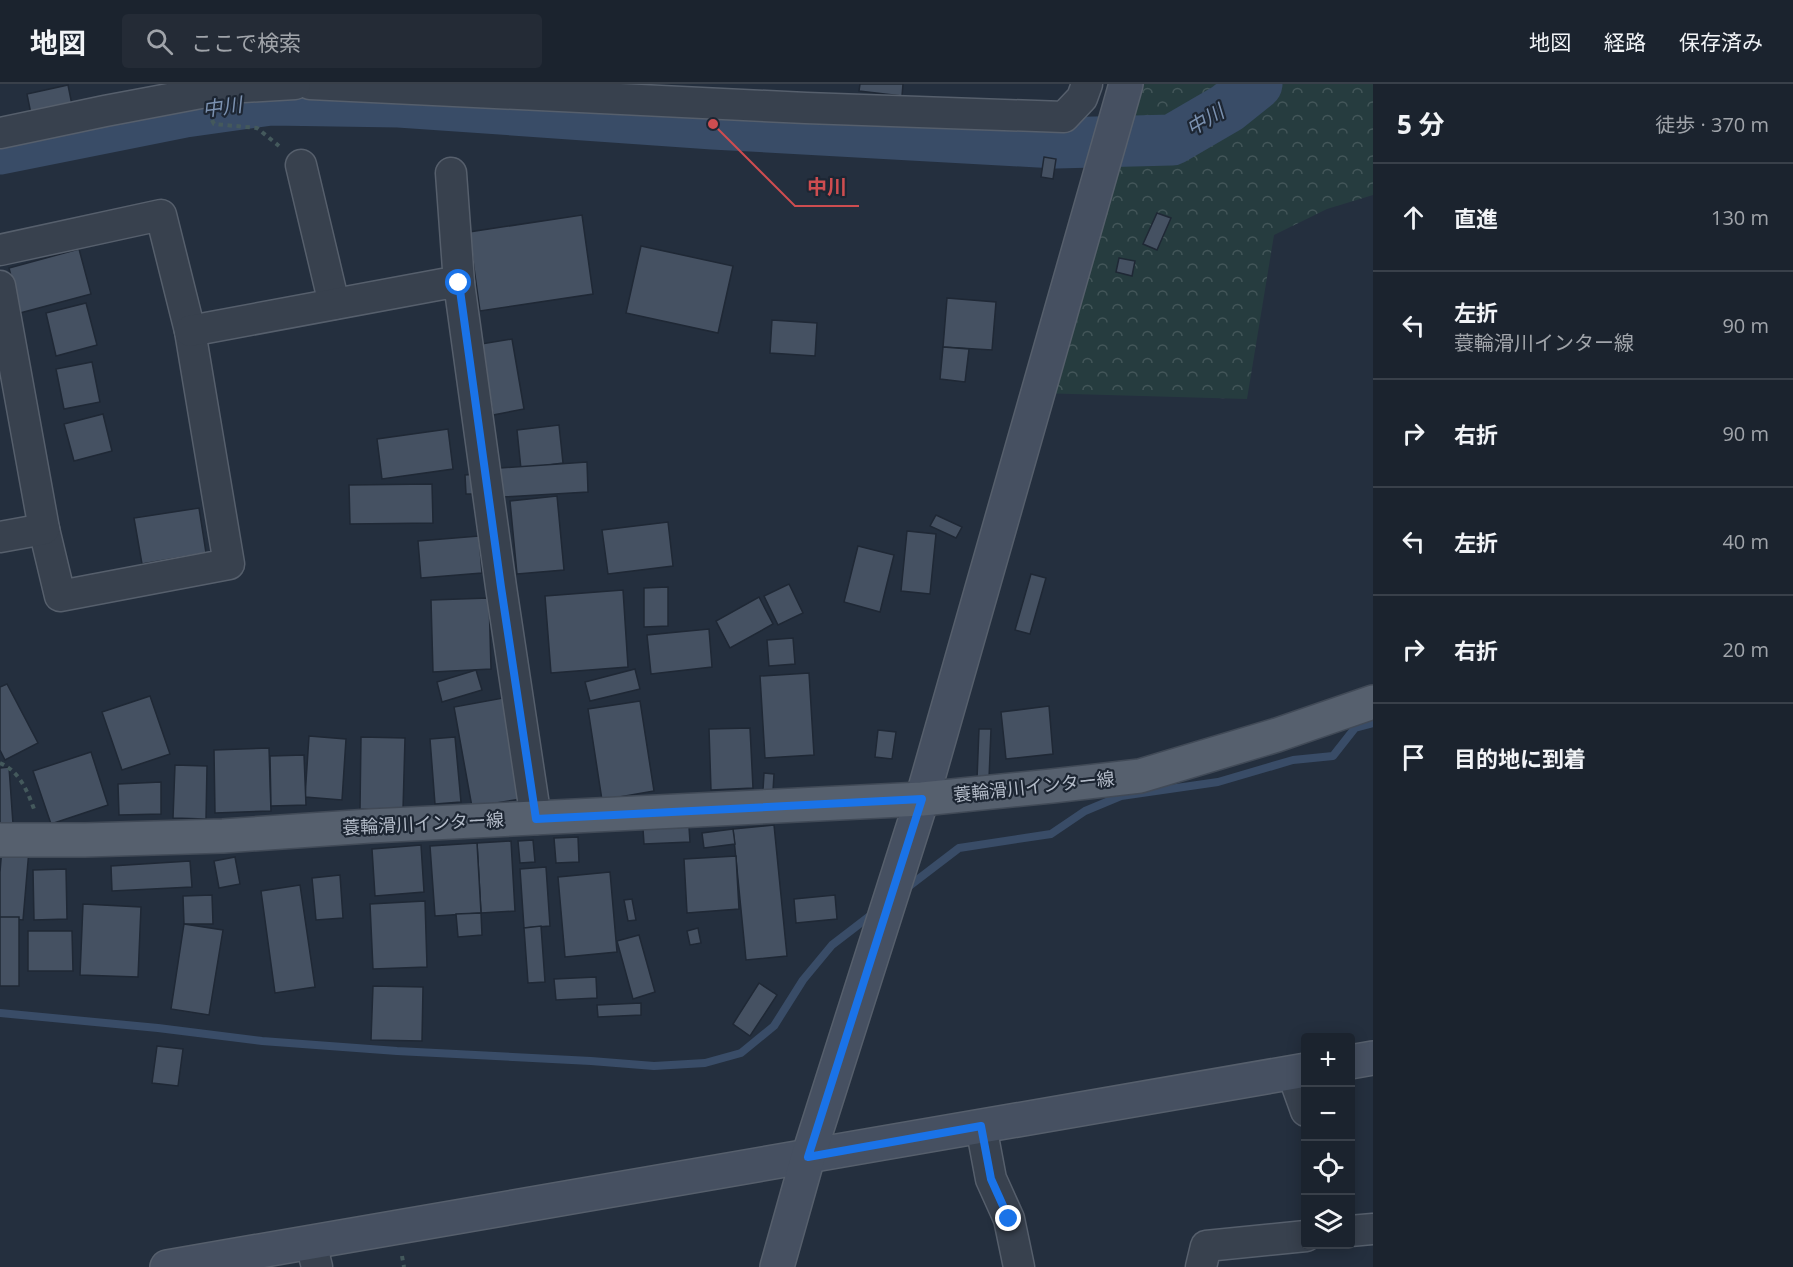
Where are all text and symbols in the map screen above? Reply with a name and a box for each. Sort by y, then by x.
search box [122,14,542,68]
text: 地図 [30,23,86,61]
icon: search [143,25,176,58]
text: ここで検索 [191,27,301,57]
text: 地図 [1529,28,1571,56]
text: 経路 [1604,28,1646,56]
text: 保存済み [1679,28,1763,56]
water label: 中川 [200,90,246,123]
water label: 中川 [1181,97,1231,141]
text: 5 分 [1397,106,1445,142]
text: 徒歩 · 370 m [1655,111,1769,138]
callout: 中川 [795,168,859,206]
text: 中川 [807,173,847,200]
icon: ahead [1397,201,1430,234]
text: 直進 [1454,203,1498,233]
text: 130 m [1711,204,1769,231]
route start [445,269,471,295]
text: 左折 [1454,297,1498,327]
icon: left [1397,309,1430,342]
text: 90 m [1722,312,1769,339]
text: 蓑輪滑川インター線 [1454,329,1634,356]
icon: right [1397,417,1430,450]
text: 右折 [1454,419,1498,449]
text: 90 m [1722,420,1769,447]
icon: left [1397,525,1430,558]
text: 左折 [1454,527,1498,557]
text: 40 m [1722,528,1769,555]
icon: right [1397,633,1430,666]
text: 右折 [1454,635,1498,665]
text: 20 m [1722,636,1769,663]
icon: arrive [1397,741,1430,774]
text: 目的地に到着 [1454,743,1586,773]
street label: 蓑輪滑川インター線 [952,766,1116,806]
street label: 蓑輪滑川インター線 [341,807,504,839]
map controls [1301,1033,1355,1249]
button: + [1301,1033,1355,1087]
button: − [1301,1087,1355,1141]
button: locate [1301,1141,1355,1195]
button: layers [1301,1195,1355,1249]
route end [995,1205,1021,1231]

